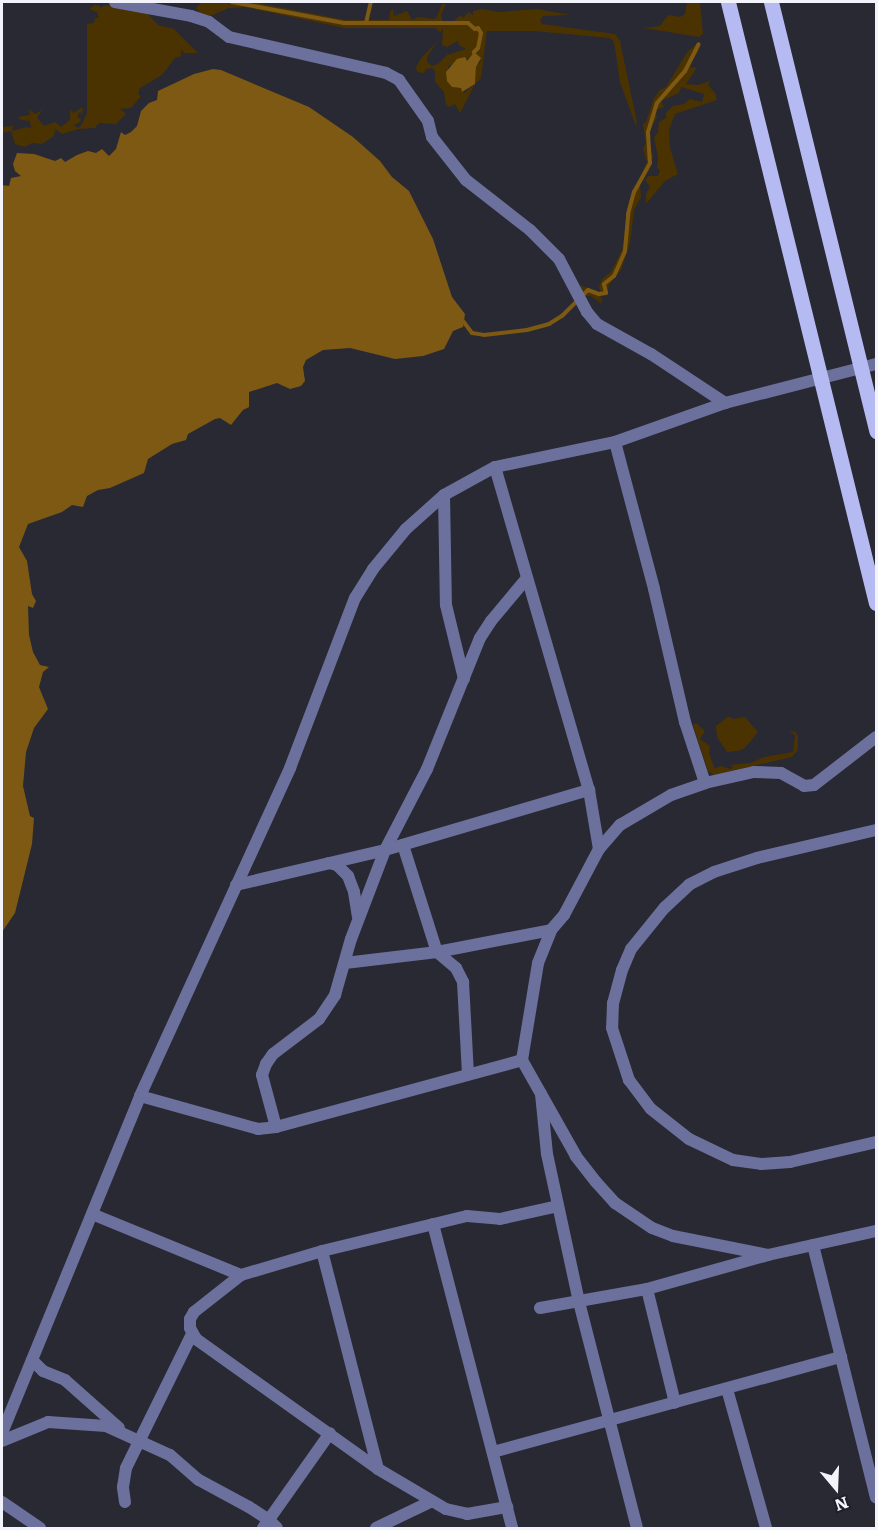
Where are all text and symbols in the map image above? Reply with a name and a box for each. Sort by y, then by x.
north arrow [806,1458,866,1518]
text: N [832,1491,852,1519]

